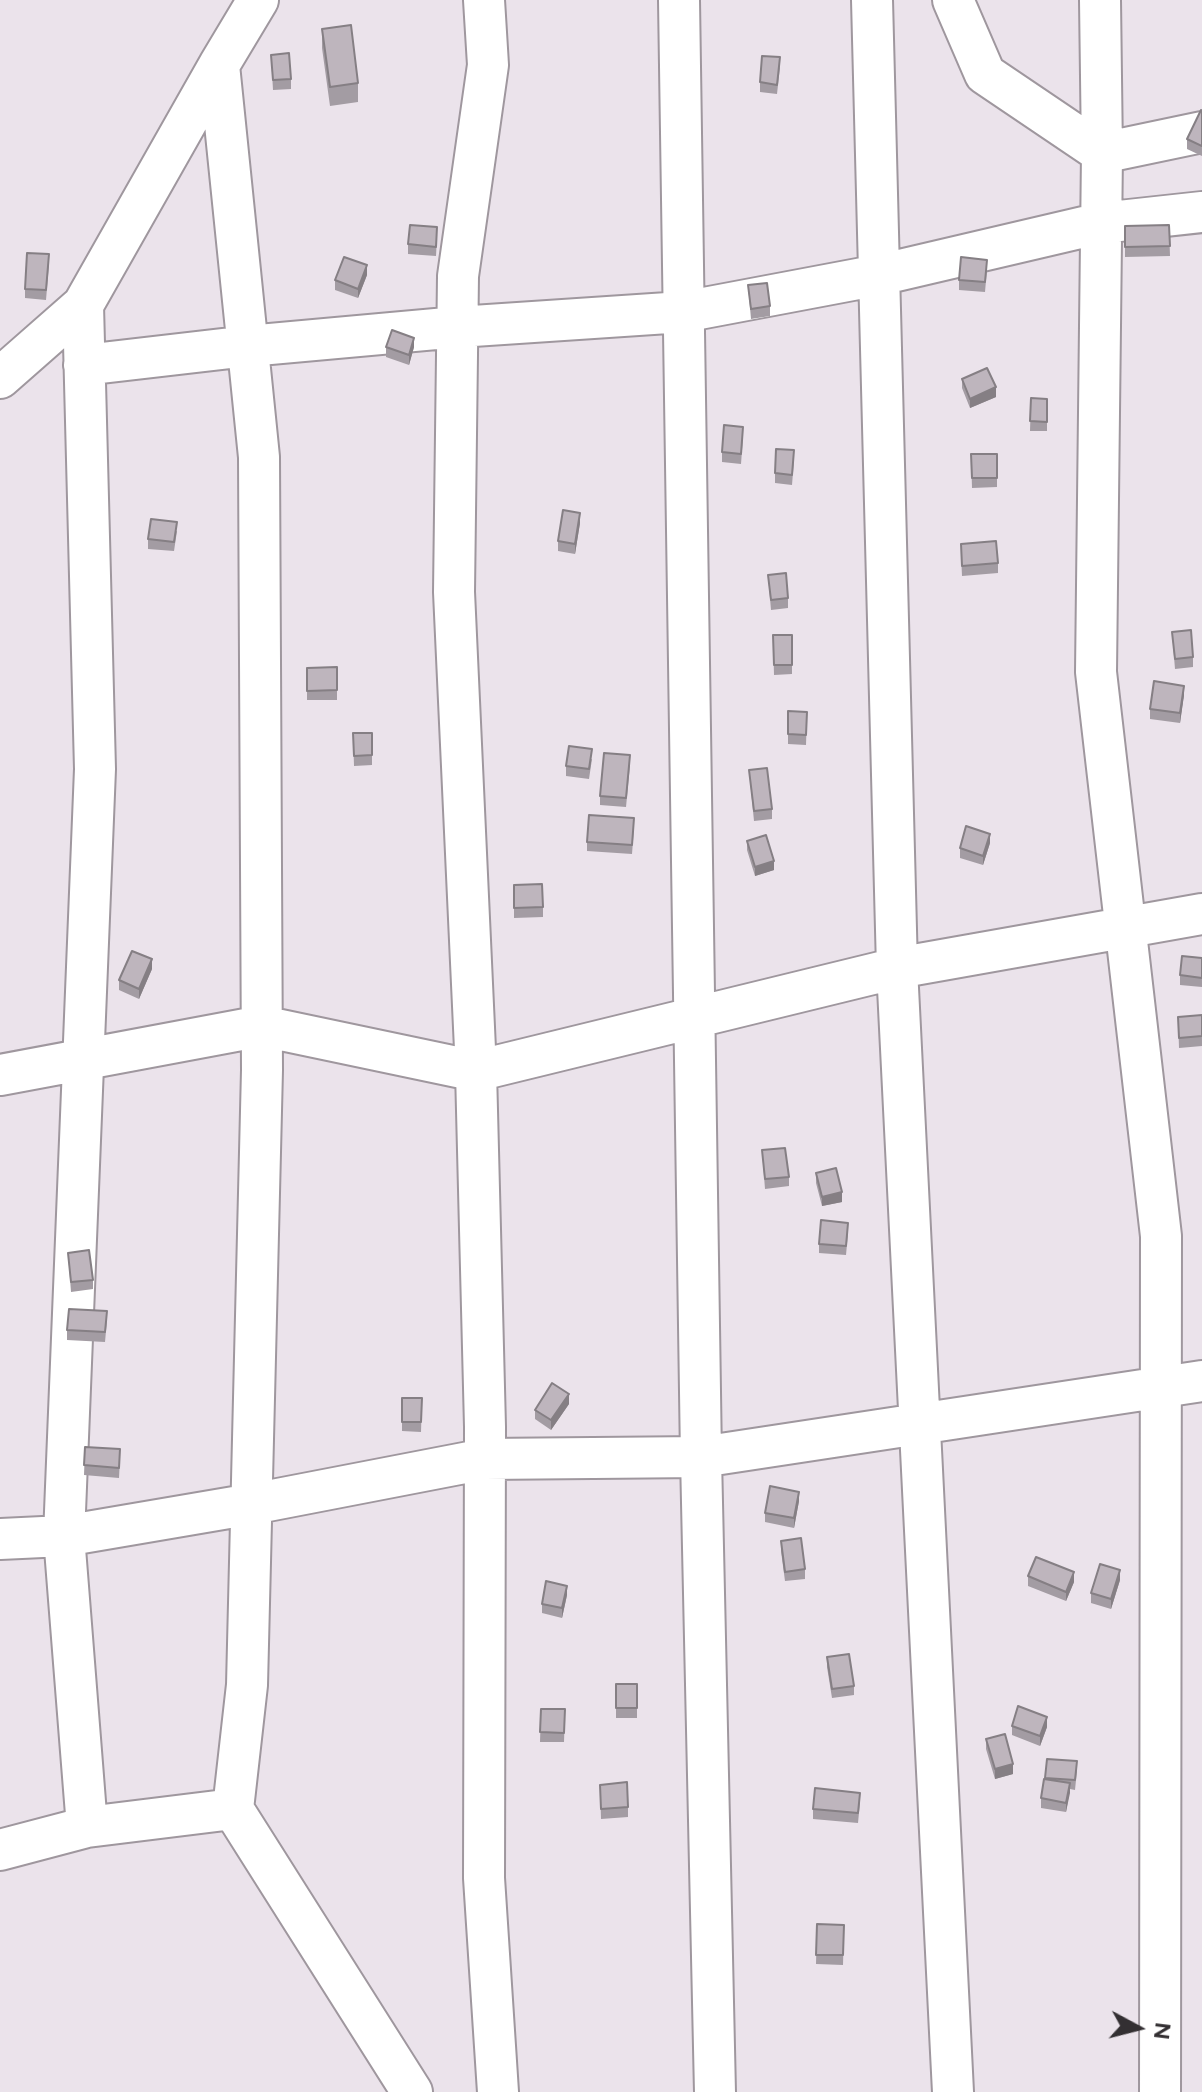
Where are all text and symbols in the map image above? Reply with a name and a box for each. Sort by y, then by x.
north arrow [1098,1988,1178,2068]
text: N [1148,2021,1177,2041]

